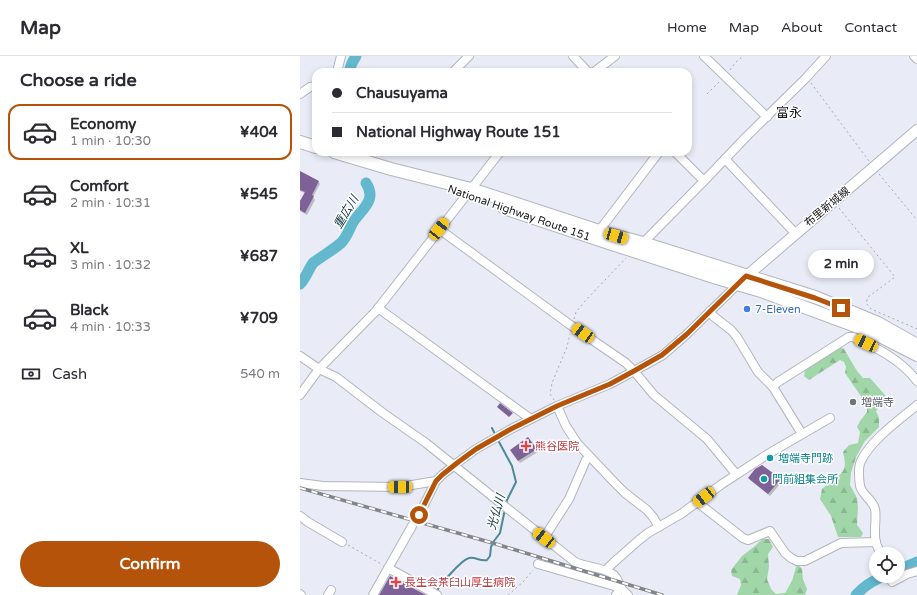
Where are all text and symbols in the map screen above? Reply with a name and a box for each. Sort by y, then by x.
text: Map [20,17,61,39]
text: Home [667,19,707,36]
text: Map [729,19,759,36]
text: About [781,19,823,36]
text: Contact [845,19,897,36]
text: Choose a ride [20,69,137,91]
text: Chausuyama [356,84,448,102]
district label: 富永 [776,105,802,121]
icon: car [22,114,58,150]
text: Economy [70,115,136,133]
text: ¥404 [240,123,278,141]
text: National Highway Route 151 [356,123,561,141]
text: 1 min · 10:30 [70,133,151,149]
icon: car [22,176,58,212]
text: Comfort [70,177,129,195]
street label: National Highway Route 151 [446,182,592,244]
street label: 布里新城線 [802,184,852,230]
text: ¥545 [240,185,278,203]
water label: 重広川 [331,191,362,231]
text: 2 min · 10:31 [70,195,151,211]
car [427,216,451,242]
car [603,227,629,245]
icon: car [22,238,58,274]
text: XL [70,239,89,257]
text: ¥687 [240,247,278,265]
callout: 2 min [808,250,874,278]
text: 2 min [824,256,858,272]
text: 3 min · 10:32 [70,257,151,273]
route end [832,299,850,317]
icon: car [22,300,58,336]
text: Black [70,301,109,319]
place label: 7-Eleven [755,303,801,316]
marker: 7-Eleven [742,304,752,314]
text: ¥709 [240,309,278,327]
text: 4 min · 10:33 [70,319,151,335]
car [570,321,596,345]
car [853,332,879,354]
icon: cash [20,363,42,385]
text: Cash [52,365,87,383]
text: 540 m [240,366,280,382]
place label: 増端寺 [861,396,894,409]
marker: 増端寺 [848,397,858,407]
marker: 熊谷医院 [520,440,532,452]
place label: 熊谷医院 [535,440,579,453]
place label: 増端寺門跡 [778,452,833,465]
marker: 増端寺門跡 [765,453,775,463]
place label: 門前組集会所 [772,473,839,486]
marker: 門前組集会所 [759,474,769,484]
car [388,481,412,493]
car [691,485,717,509]
water label: 光仏川 [484,491,508,531]
route start [410,506,428,524]
car [531,526,557,550]
button: Confirm [20,541,280,587]
map controls [869,547,905,583]
button: locate [869,547,905,583]
marker: 長生会茶臼山厚生病院 [390,576,402,588]
place label: 長生会茶臼山厚生病院 [405,576,515,589]

